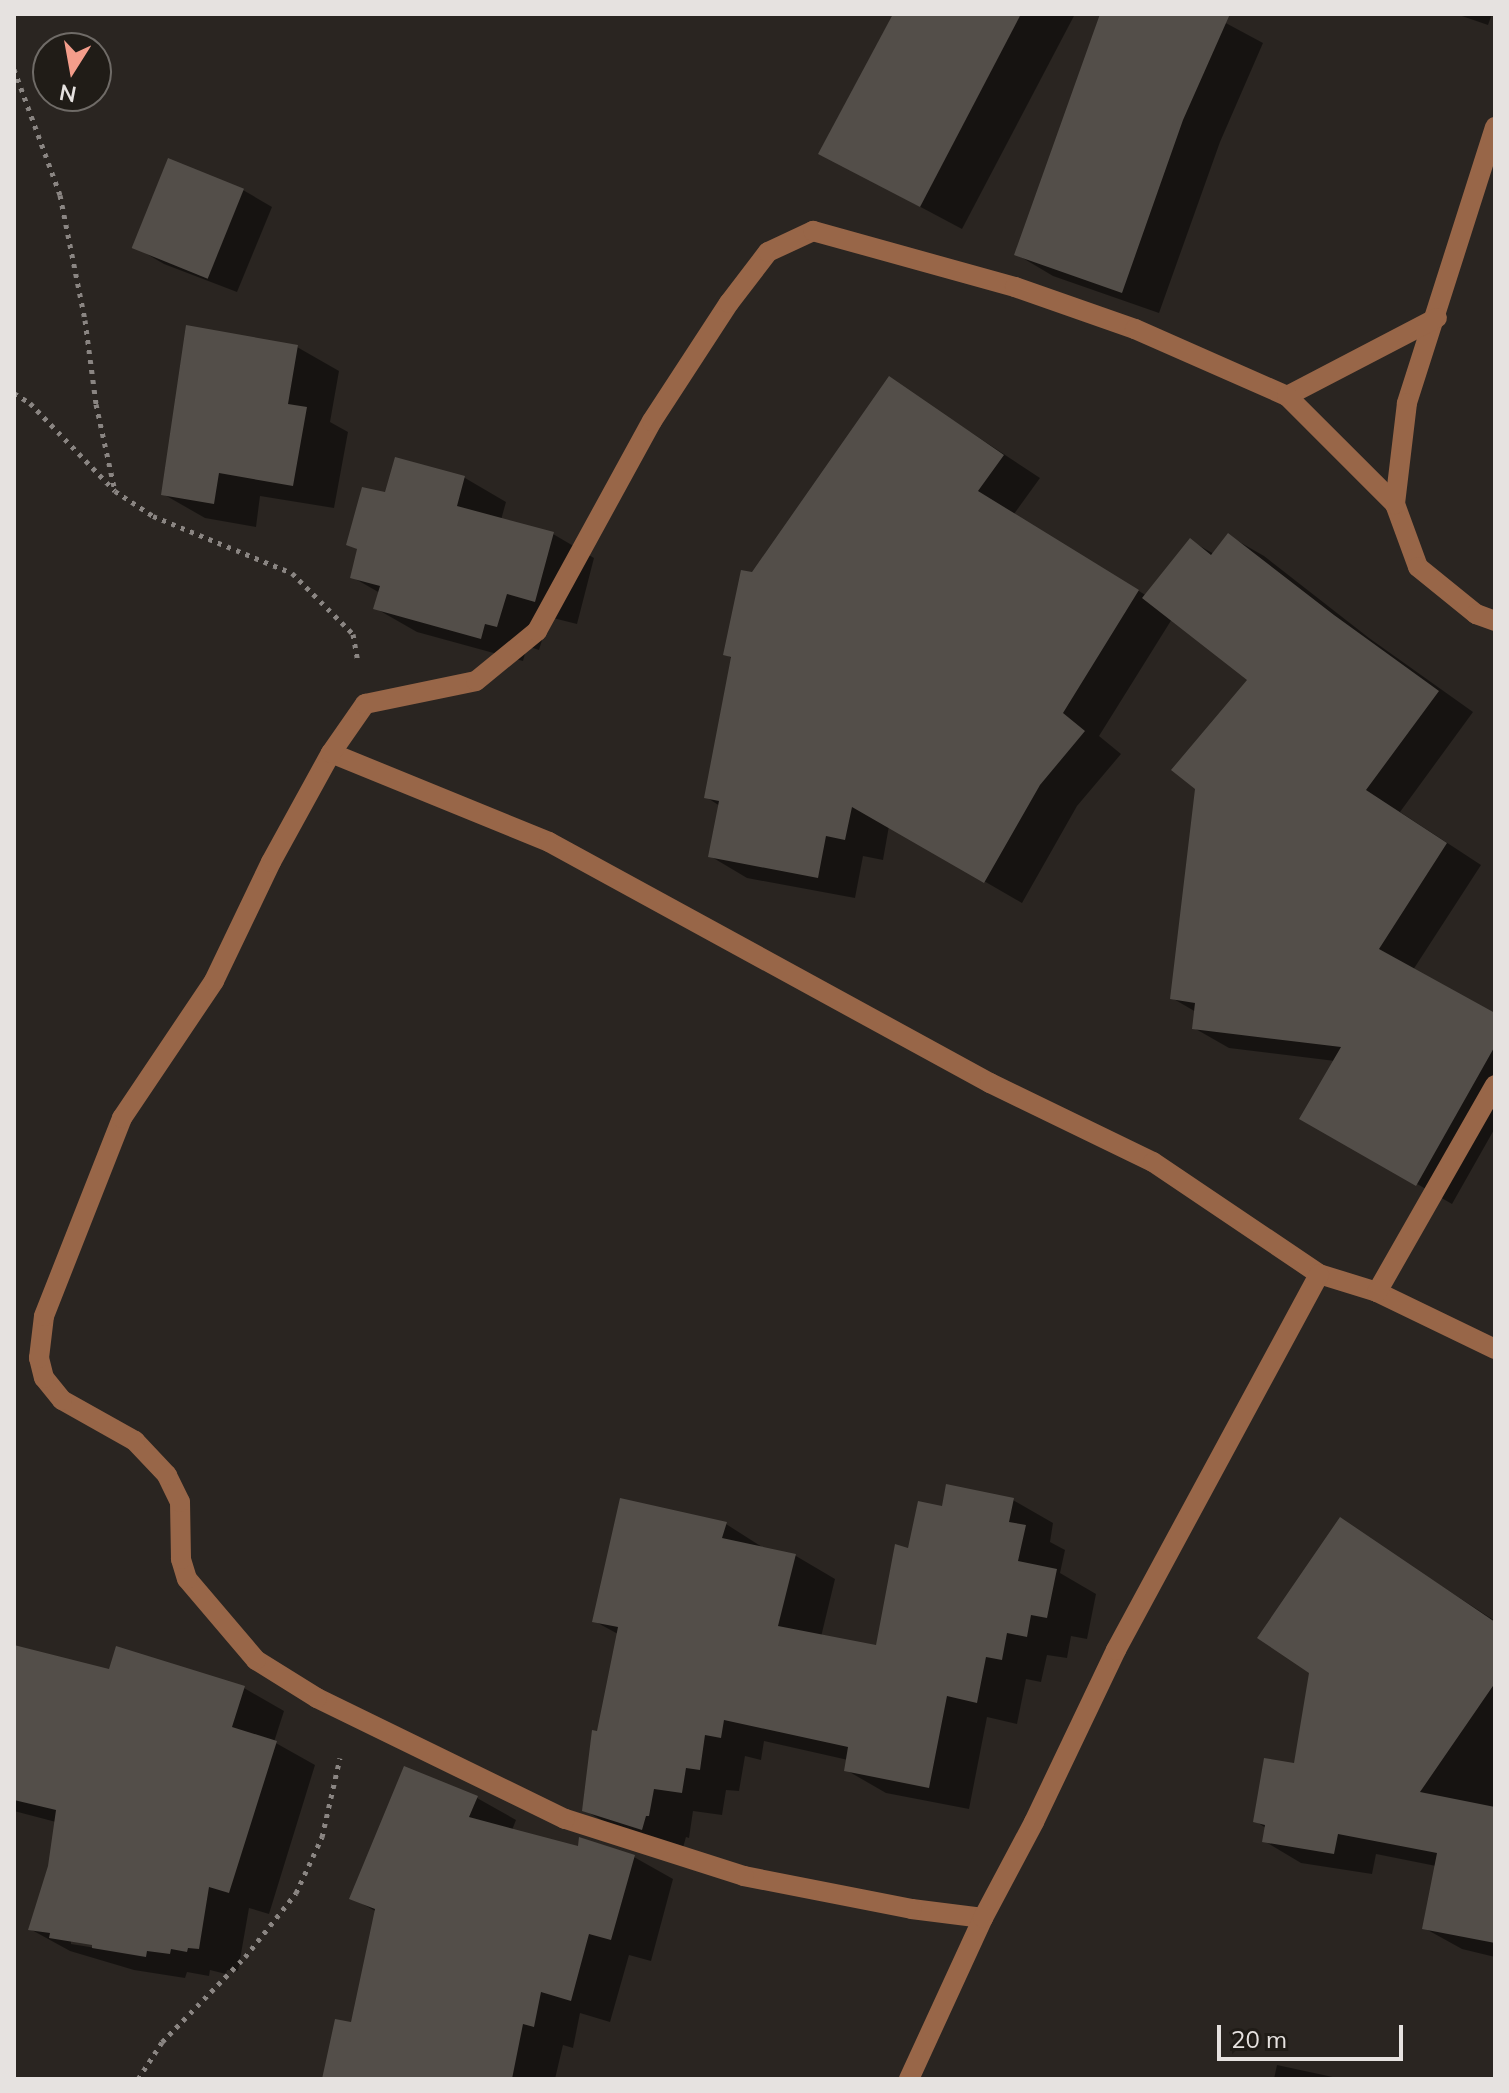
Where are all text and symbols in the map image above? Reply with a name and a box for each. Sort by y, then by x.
north arrow [32,32,112,112]
text: N [57,78,79,109]
scale bar [1221,2009,1407,2059]
text: 20 m [1231,2024,1287,2054]

